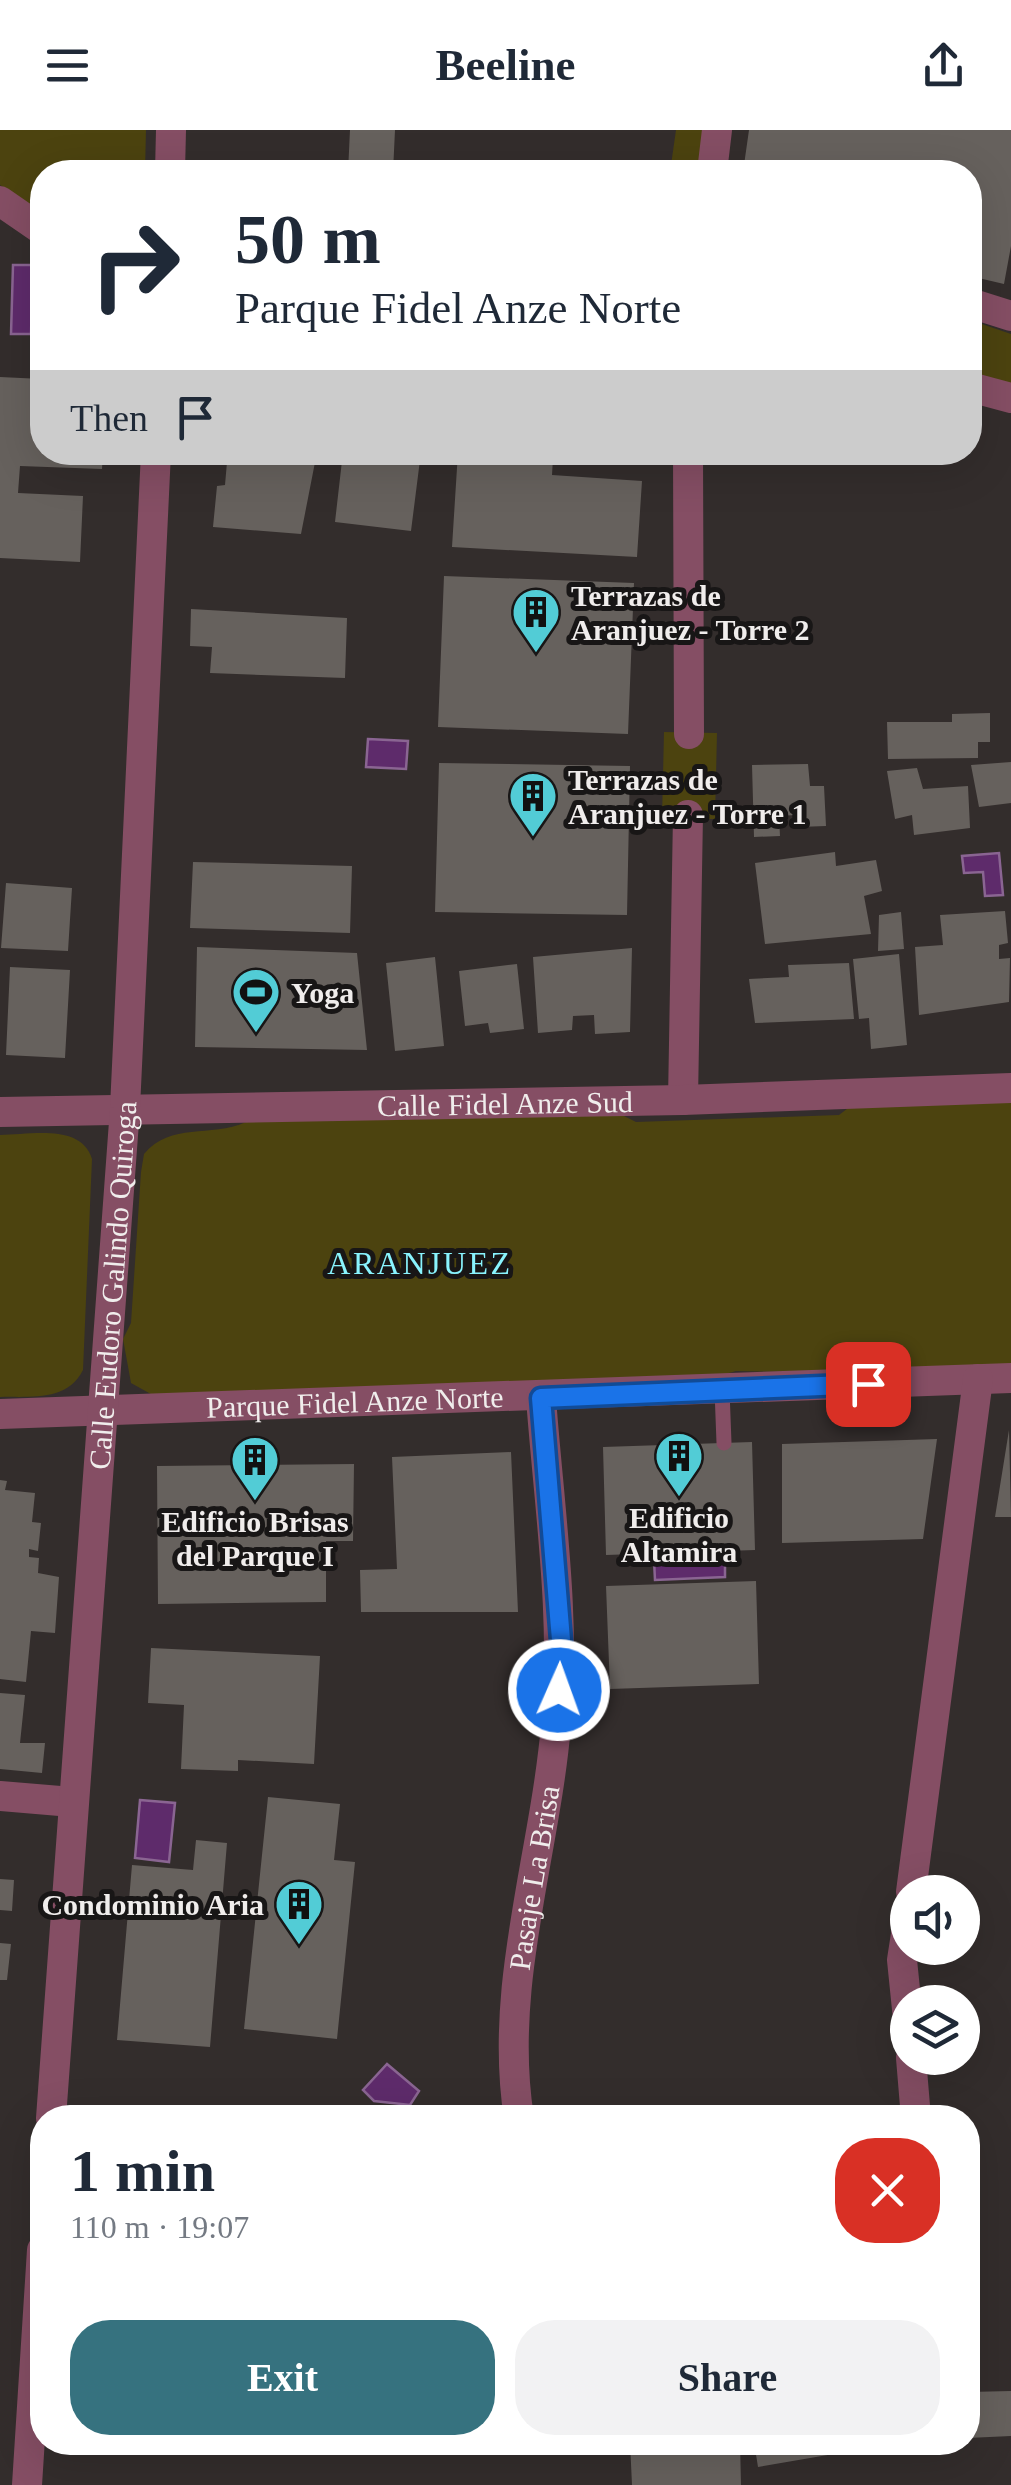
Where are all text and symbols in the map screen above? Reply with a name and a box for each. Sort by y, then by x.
icon: menu [40,38,95,93]
icon: share [916,38,971,93]
text: Beeline [436,40,575,90]
icon: right [70,200,200,330]
text: 50 m [235,201,381,278]
text: Parque Fidel Anze Norte [235,283,681,333]
icon: arrive [168,390,223,445]
text: Then [70,397,148,439]
place label: Terrazas de Aranjuez - Torre 2 [571,579,810,646]
building icon: Terrazas de Aranjuez - Torre 2 [510,586,562,654]
place label: Terrazas de Aranjuez - Torre 1 [568,763,807,830]
building icon: Terrazas de Aranjuez - Torre 1 [507,770,559,838]
sports icon: Yoga [230,966,282,1034]
place label: Yoga [291,976,354,1009]
street label: Calle Fidel Anze Sud [377,1084,633,1122]
street label: Calle Eudoro Galindo Quiroga [82,1100,142,1471]
district label: ARANJUEZ [327,1245,513,1281]
pin [826,1342,911,1427]
icon: arrive [841,1357,896,1412]
street label: Parque Fidel Anze Norte [205,1380,504,1423]
building icon: Edificio Altamira [653,1430,705,1498]
building icon: Edificio Brisas del Parque I [229,1434,281,1502]
place label: Edificio Altamira [621,1501,737,1568]
place label: Edificio Brisas del Parque I [161,1505,349,1572]
position arrow [507,1638,611,1742]
street label: Pasaje La Brisa [502,1783,565,1972]
map controls [890,1875,980,2075]
button: sound [890,1875,980,1965]
building icon: Condominio Aria [273,1878,325,1946]
place label: Condominio Aria [41,1888,264,1921]
button: layers [890,1985,980,2075]
text: 1 min [70,2138,215,2204]
button: close [835,2138,940,2243]
text: 110 m · 19:07 [70,2209,249,2245]
button: Exit [70,2320,495,2435]
button: Share [515,2320,940,2435]

